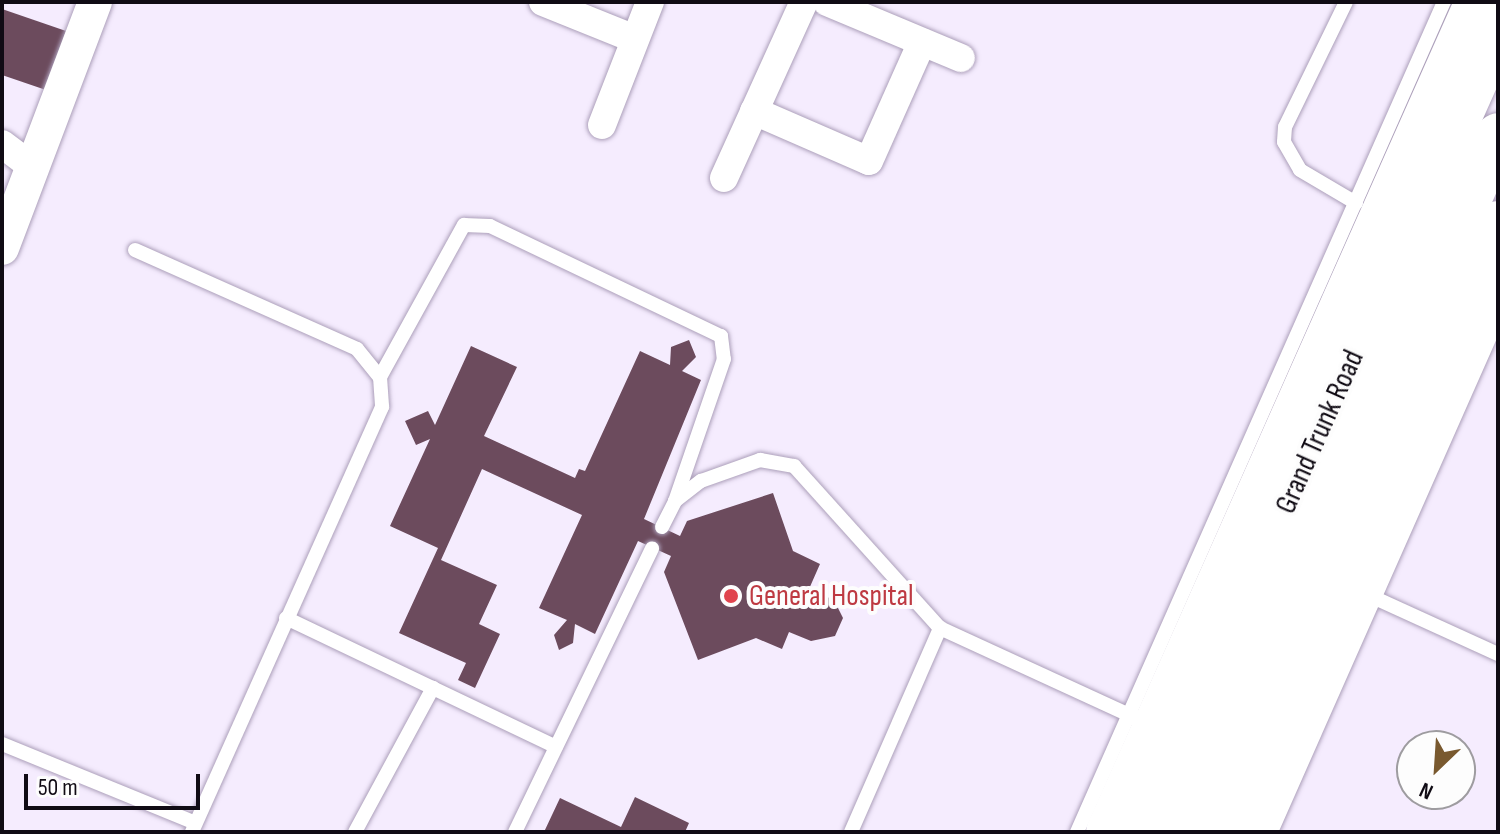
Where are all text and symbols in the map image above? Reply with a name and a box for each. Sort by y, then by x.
street label: Grand Trunk Road [1268,345,1372,519]
place label: General Hospital [749,578,914,614]
marker: General Hospital [720,585,742,607]
north arrow [1396,730,1476,810]
scale bar [28,758,204,808]
text: 50 m [38,773,78,802]
text: N [1415,776,1438,805]

